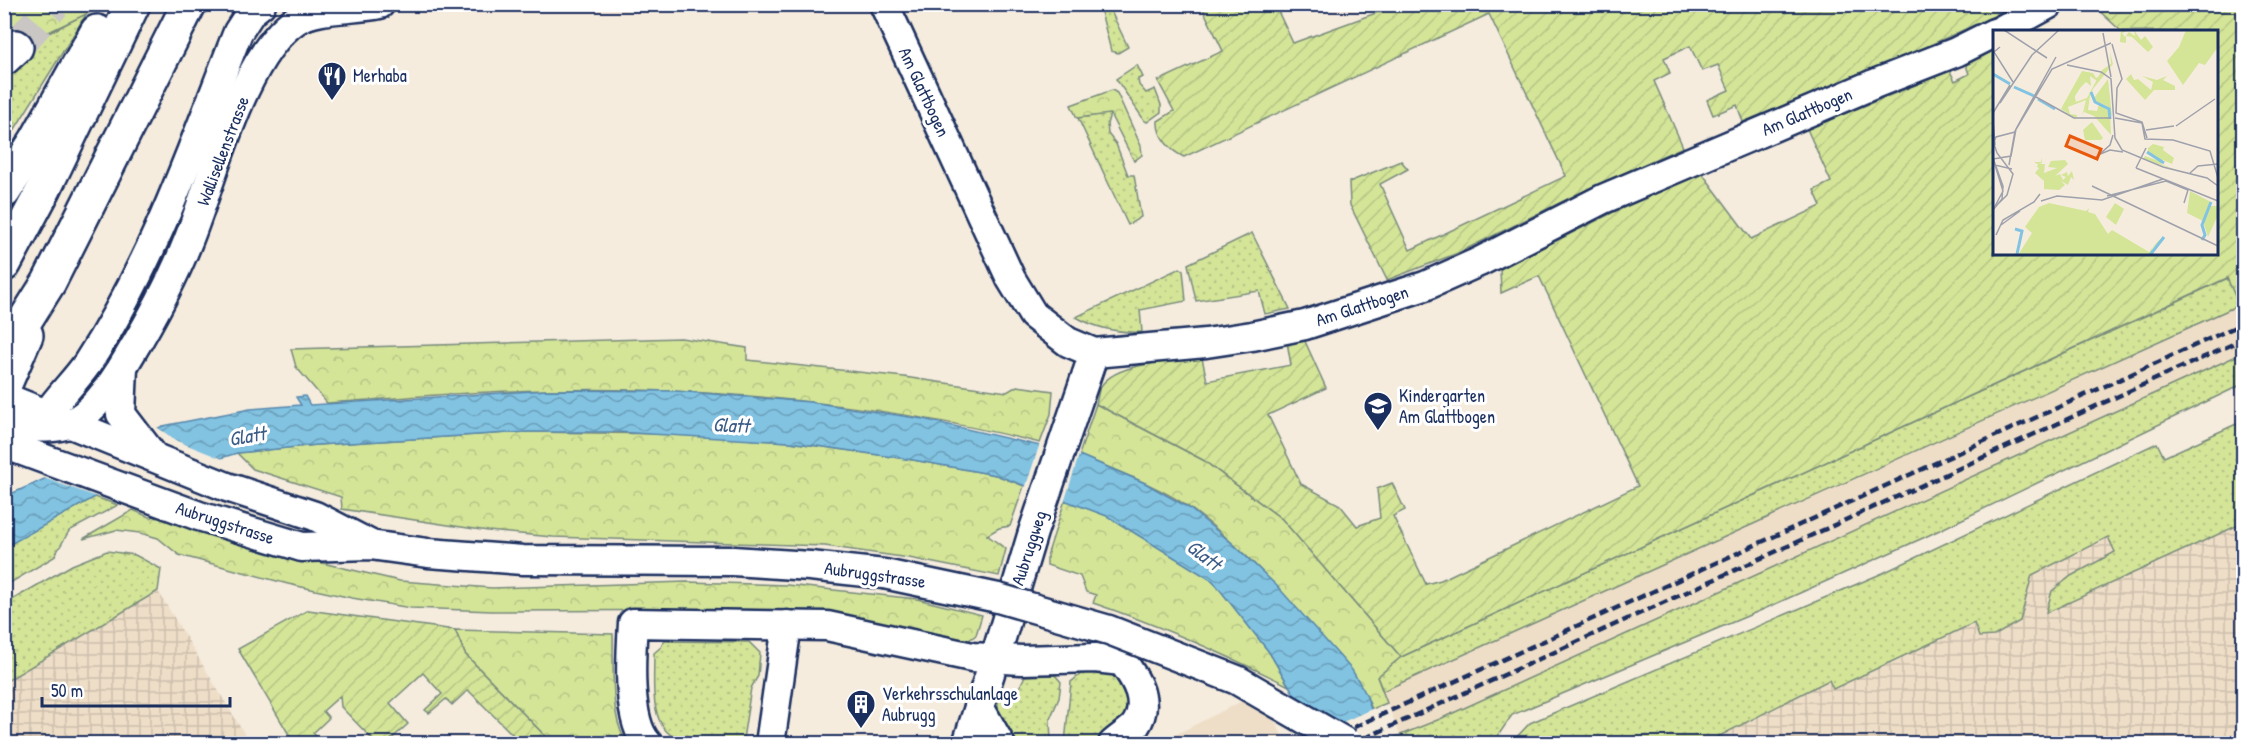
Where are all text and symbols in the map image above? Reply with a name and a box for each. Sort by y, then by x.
inset map [1993,30,2218,255]
street label: Am Glattbogen [893,43,956,141]
restaurant icon: Merhaba [316,60,348,102]
place label: Merhaba [353,63,407,88]
street label: Am Glattbogen [1758,81,1856,142]
street label: Wallisellenstrasse [190,93,255,209]
street label: Am Glattbogen [1312,279,1411,332]
place label: Kindergarten Am Glattbogen [1399,383,1495,429]
school or university icon: Kindergarten Am Glattbogen [1362,390,1394,432]
water label: Glatt [712,410,753,439]
water label: Glatt [227,419,270,452]
street label: Aubruggstrasse [173,495,277,550]
street label: Aubruggweg [1005,507,1052,588]
water label: Glatt [1182,533,1229,578]
street label: Aubruggstrasse [823,555,927,594]
scale bar [42,670,230,708]
text: 50 m [51,678,83,703]
place label: Verkehrsschulanlage Aubrugg [882,681,1018,727]
building icon: Verkehrsschulanlage Aubrugg [845,688,877,730]

